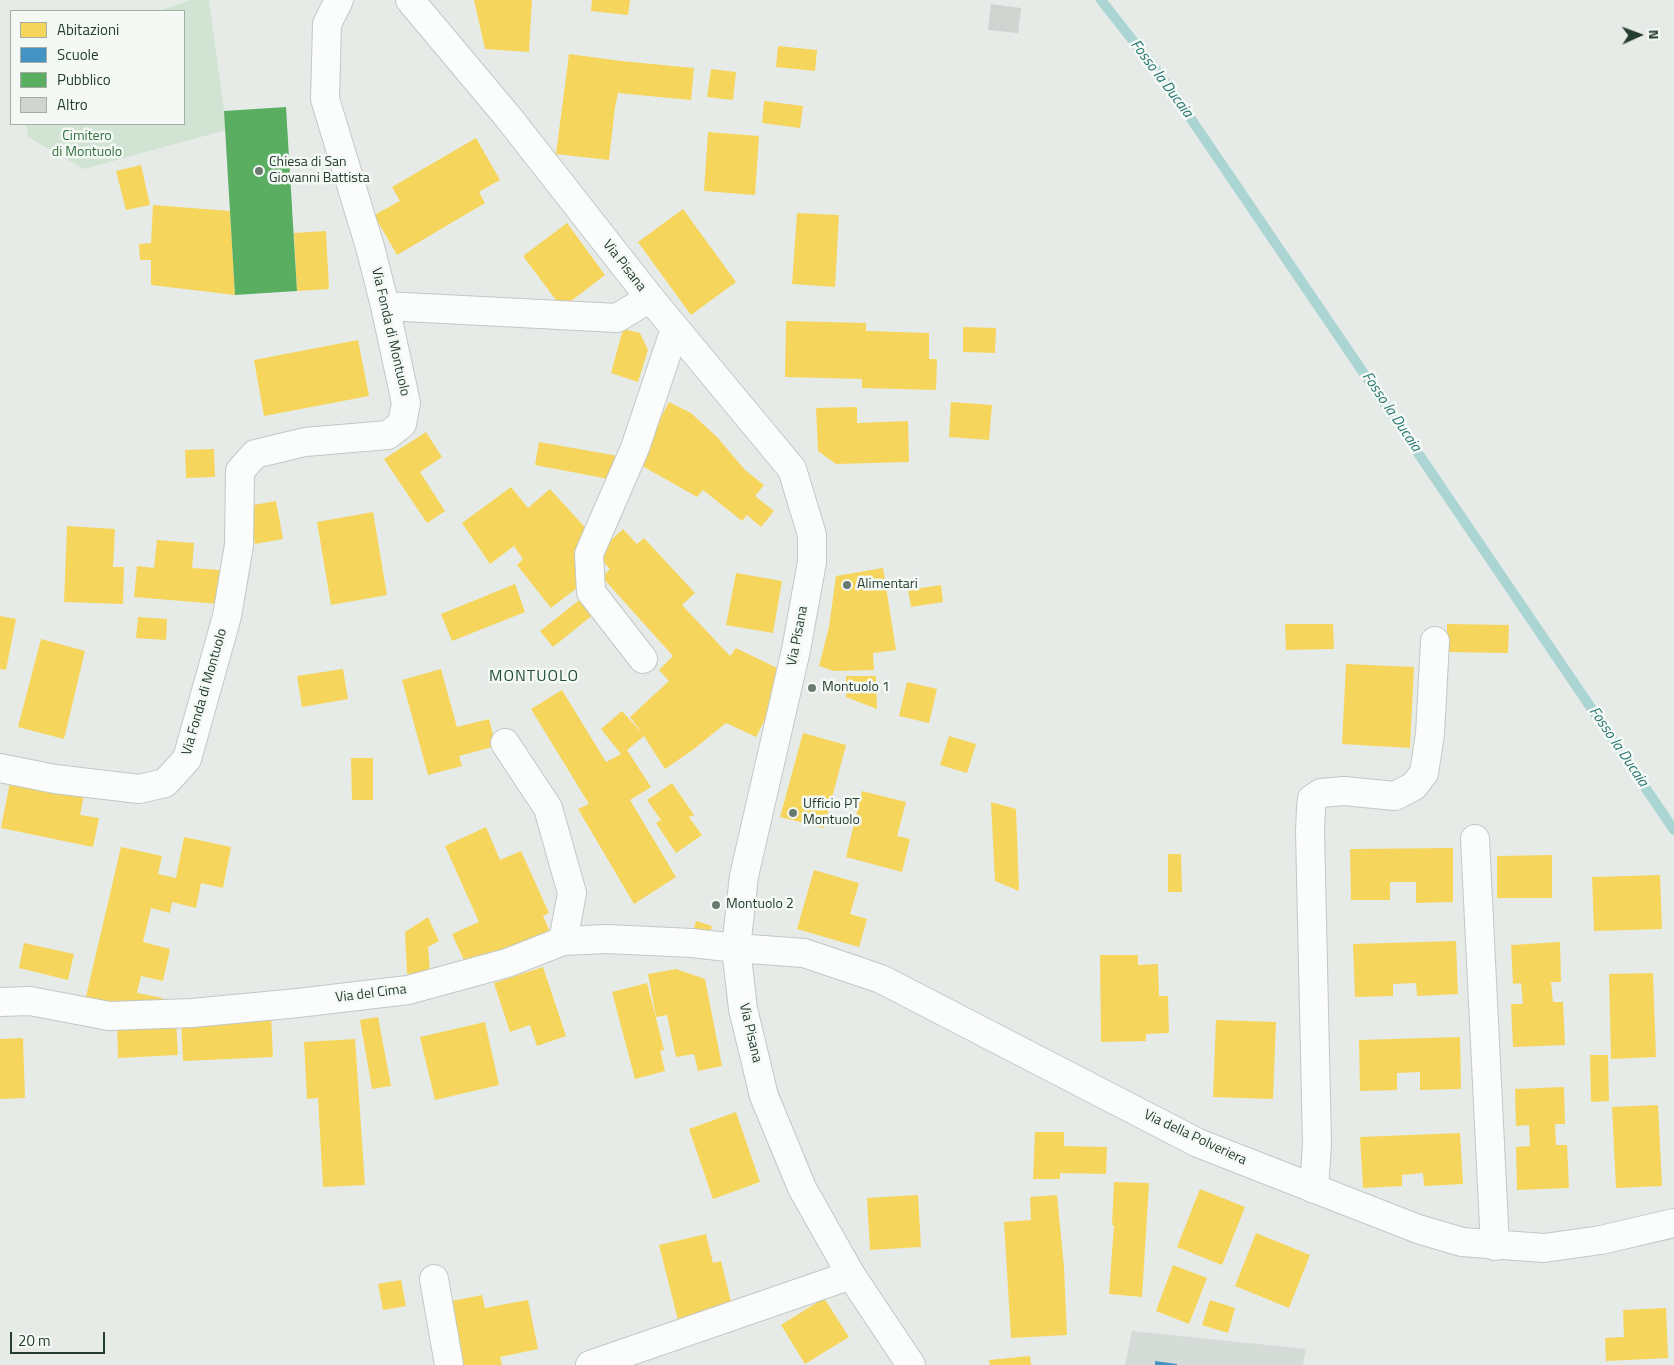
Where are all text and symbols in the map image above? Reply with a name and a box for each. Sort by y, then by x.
legend [10,10,185,125]
north arrow [1614,10,1664,60]
text: Abitazioni [57,18,119,41]
text: N [1644,29,1665,40]
water label: Fosso la Ducaia [1126,37,1196,121]
text: Scuole [57,43,99,66]
text: Pubblico [57,68,111,91]
text: Altro [57,93,88,116]
park label: Cimitero di Montuolo [52,129,122,162]
place label: Chiesa di San Giovanni Battista [269,155,370,188]
marker: Chiesa di San Giovanni Battista [253,165,265,177]
street label: Via Pisana [599,237,649,295]
street label: Via Fonda di Montuolo [367,266,413,398]
water label: Fosso la Ducaia [1358,369,1424,455]
place label: Alimentari [857,577,918,593]
marker: Alimentari [841,579,853,591]
street label: Via Pisana [784,605,812,667]
street label: Via Fonda di Montuolo [179,627,231,757]
district label: MONTUOLO [488,667,580,687]
place label: Montuolo 1 [822,680,890,696]
marker: Montuolo 1 [806,682,818,694]
water label: Fosso la Ducaia [1585,704,1651,790]
place label: Ufficio PT Montuolo [803,797,860,830]
marker: Ufficio PT Montuolo [787,807,799,819]
place label: Montuolo 2 [726,897,794,913]
marker: Montuolo 2 [710,899,722,911]
street label: Via del Cima [334,981,408,1007]
street label: Via Pisana [735,1002,765,1064]
street label: Via della Polveriera [1141,1107,1249,1169]
scale bar [12,1322,108,1354]
text: 20 m [18,1329,51,1352]

